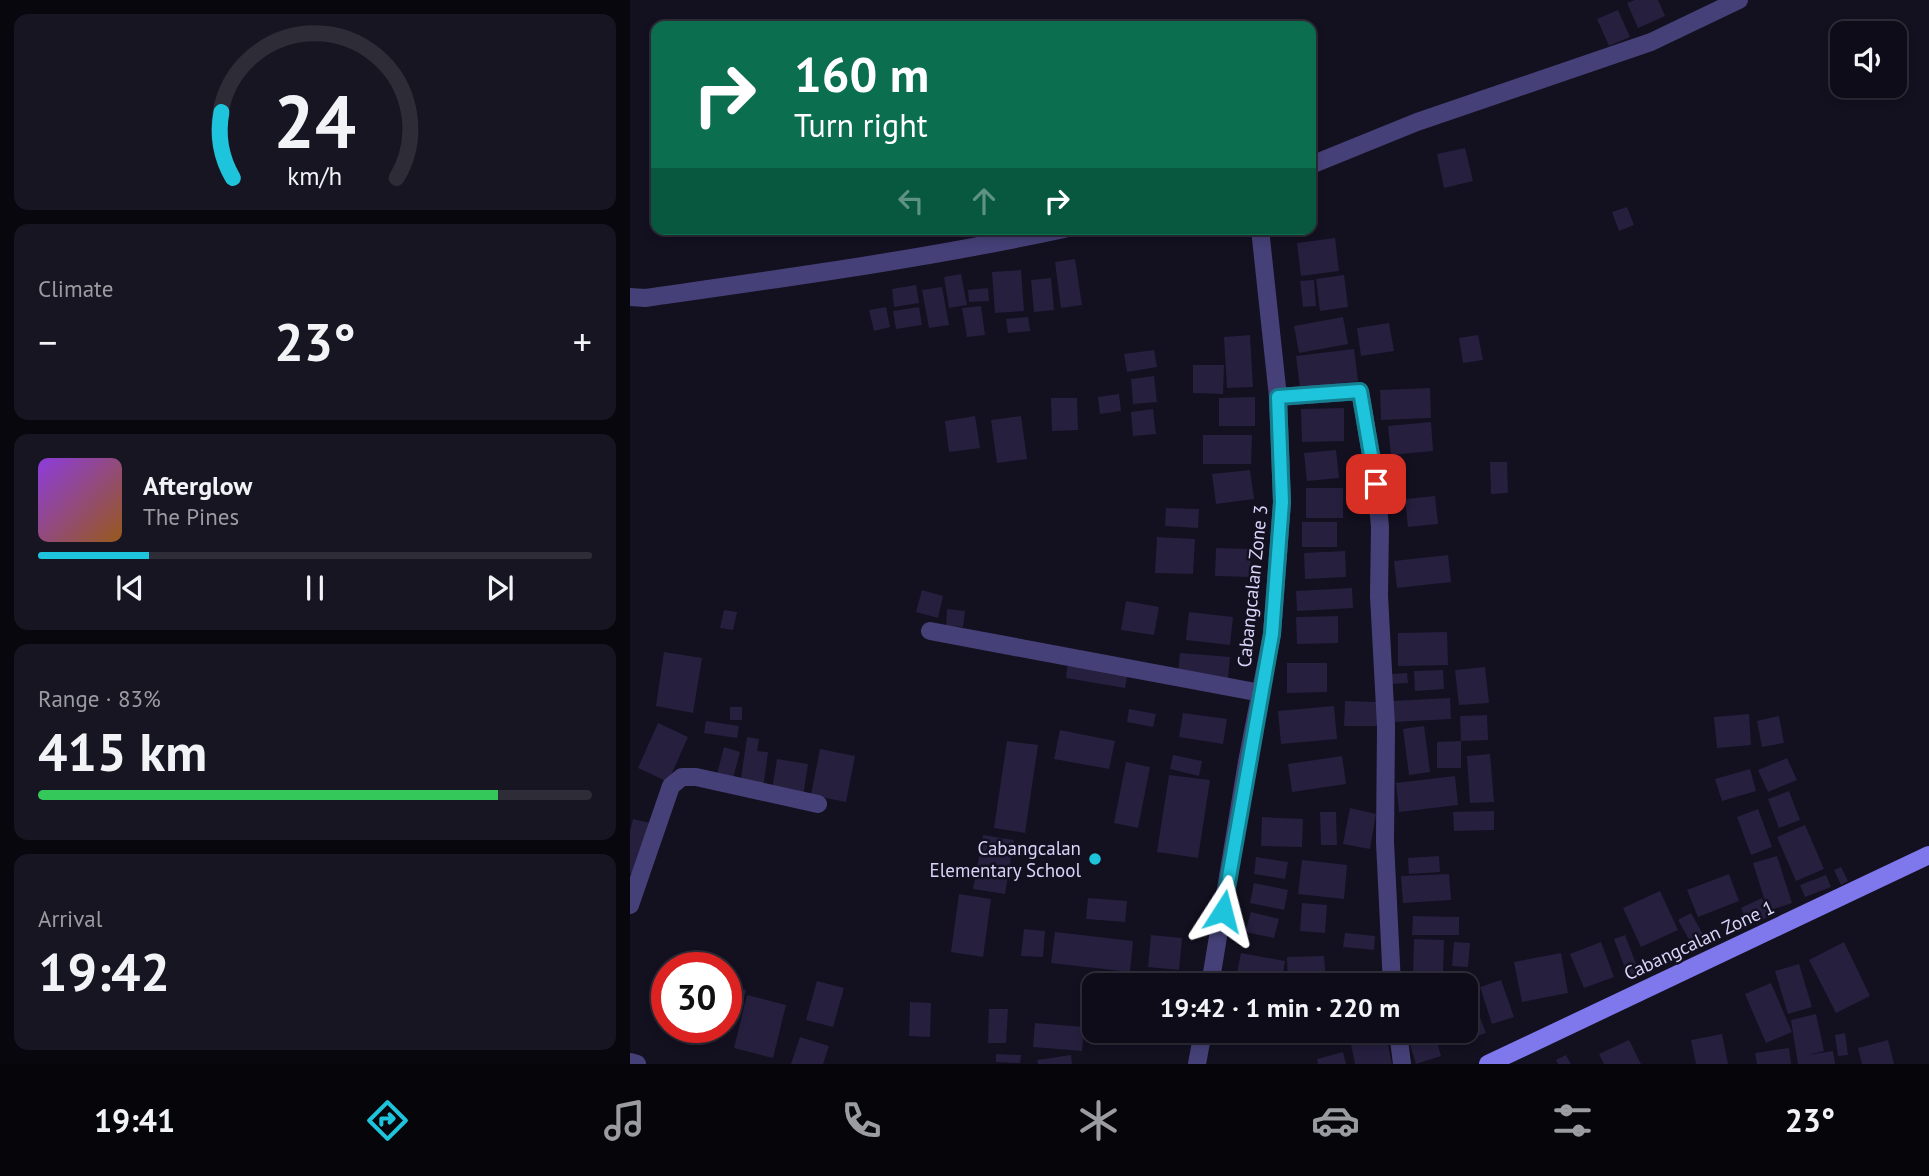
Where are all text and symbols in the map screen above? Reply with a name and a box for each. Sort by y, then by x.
map controls [1830,21,1907,98]
button: sound [1830,21,1907,98]
text: 160 m [794,42,929,106]
icon: right [679,49,770,140]
text: 24 [274,74,356,168]
text: Turn right [794,104,928,146]
text: km/h [288,160,342,192]
icon: left [892,182,930,220]
icon: ahead [965,182,1003,220]
icon: right [1038,182,1076,220]
text: Climate [38,274,113,303]
text: 23° [274,308,356,375]
text: − [38,317,57,366]
text: + [573,317,592,366]
pin [1346,454,1406,514]
icon: arrive [1357,465,1395,503]
text: Afterglow [143,469,252,502]
text: The Pines [143,502,239,531]
street label: Cabangcalan Zone 3 [1232,504,1272,668]
icon: previous [111,569,149,607]
icon: pause [296,569,334,607]
icon: next [481,569,519,607]
text: Range · 83% [38,684,161,713]
text: 415 km [38,718,207,785]
place label: Cabangcalan Elementary School [930,836,1081,882]
marker: Cabangcalan Elementary School [1087,851,1103,867]
position arrow [1186,874,1260,948]
street label: Cabangcalan Zone 1 [1620,895,1778,985]
text: Arrival [38,904,102,933]
text: 19:42 [38,938,170,1005]
speed limit sign: 30 [651,952,742,1043]
text: 19:42 · 1 min · 220 m [1160,991,1400,1024]
icon: directions [363,1096,412,1145]
icon: music [600,1096,649,1145]
icon: phone [837,1096,886,1145]
icon: climate [1074,1096,1123,1145]
icon: car [1311,1096,1360,1145]
icon: filters [1548,1096,1597,1145]
text: 19:41 [94,1099,175,1141]
text: 23° [1785,1099,1835,1141]

